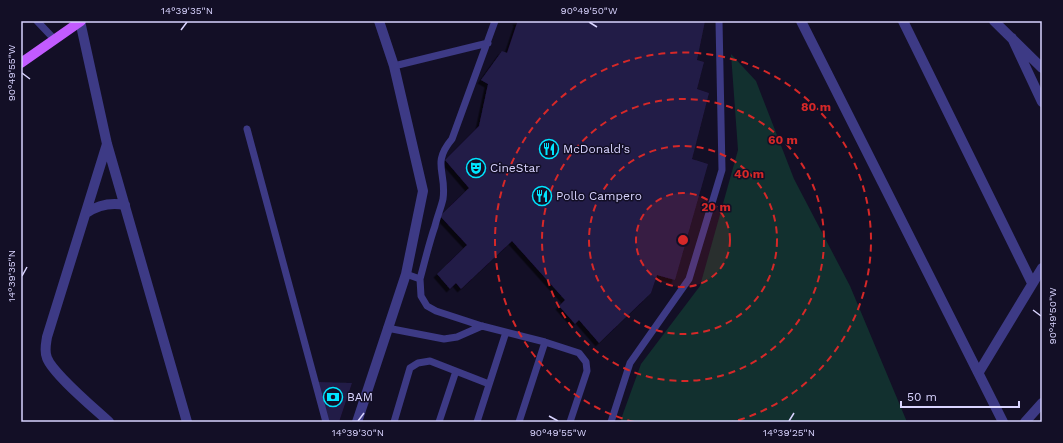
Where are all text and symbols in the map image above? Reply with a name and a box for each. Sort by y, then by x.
text: 14°39'35"N [161,5,213,16]
text: 90°49'50"W [560,5,618,16]
text: 90°49'55"W [6,44,17,101]
text: 80 m [801,100,831,114]
text: 60 m [768,133,798,147]
restaurant icon: McDonald's [538,138,560,160]
place label: McDonald's [563,142,630,156]
theatre icon: CineStar [465,157,487,179]
place label: CineStar [490,161,540,175]
text: 40 m [734,167,764,181]
restaurant icon: Pollo Campero [531,185,553,207]
place label: Pollo Campero [556,189,642,203]
text: 20 m [701,200,731,214]
centre of rings [676,233,690,247]
text: 14°39'35"N [6,250,17,302]
text: 90°49'50"W [1047,287,1058,345]
scale bar [901,383,1019,409]
bank icon: BAM [322,386,344,408]
place label: BAM [347,390,373,404]
text: 50 m [907,390,937,404]
text: 14°39'30"N [332,427,384,438]
text: 90°49'55"W [530,427,587,438]
text: 14°39'25"N [763,427,815,438]

